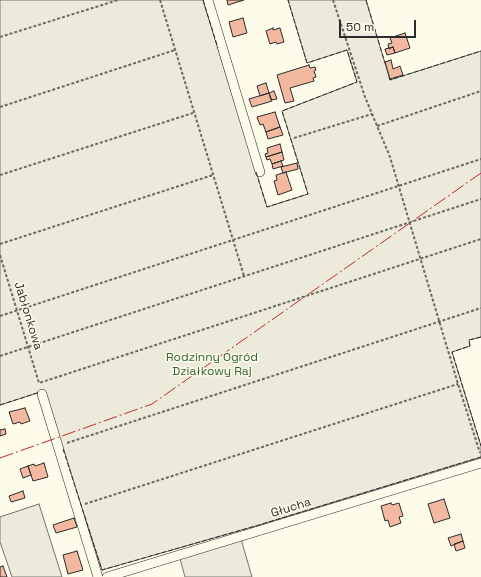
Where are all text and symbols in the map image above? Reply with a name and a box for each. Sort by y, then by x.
scale bar [341,12,418,38]
text: 50 m [346,19,374,35]
street label: Jabłonkowa [11,280,45,352]
park label: Rodzinny Ogród Działkowy Raj [166,351,258,379]
street label: Głucha [269,495,313,521]

